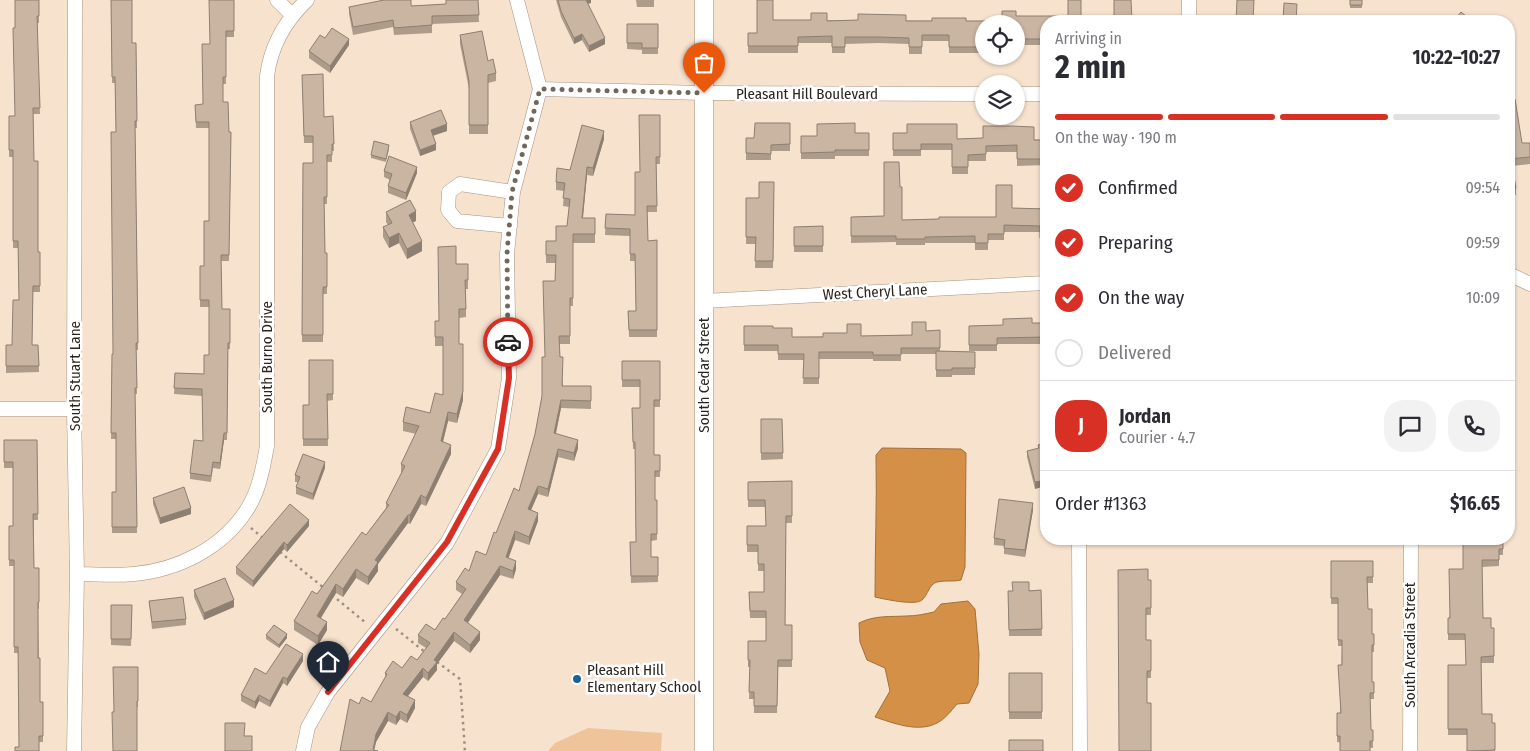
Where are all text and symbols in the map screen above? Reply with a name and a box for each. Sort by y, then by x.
map controls [975,15,1025,125]
button: locate [975,15,1025,65]
text: Arriving in [1055,29,1122,48]
pin [683,42,725,93]
text: 10:22–10:27 [1412,46,1500,69]
text: 2 min [1055,48,1126,86]
icon: bag [690,49,718,77]
button: layers [975,75,1025,125]
street label: Pleasant Hill Boulevard [736,85,878,103]
text: On the way · 190 m [1055,128,1177,147]
icon: check [1055,174,1083,202]
text: Confirmed [1098,176,1178,199]
text: 09:54 [1465,178,1500,197]
icon: check [1055,229,1083,257]
text: Preparing [1098,231,1173,254]
text: 09:59 [1466,233,1500,252]
street label: West Cheryl Lane [822,280,928,304]
icon: check [1055,284,1083,312]
text: On the way [1098,286,1184,309]
text: 10:09 [1466,288,1500,307]
street label: South Burno Drive [258,301,276,413]
courier [483,317,533,367]
street label: South Cedar Street [695,317,713,433]
street label: South Stuart Lane [66,321,84,431]
icon: car [494,328,522,356]
text: Delivered [1098,341,1172,364]
button: chat [1384,400,1436,452]
button: phone [1448,400,1500,452]
text: Jordan [1119,405,1171,428]
text: J [1078,414,1084,437]
text: Courier · 4.7 [1119,428,1195,447]
text: Order #1363 [1055,492,1147,515]
text: $16.65 [1450,492,1500,515]
street label: South Arcadia Street [1401,582,1419,708]
pin [307,641,349,692]
icon: home [314,648,342,676]
place label: Pleasant Hill Elementary School [587,661,701,696]
marker: Pleasant Hill Elementary School [571,673,583,685]

